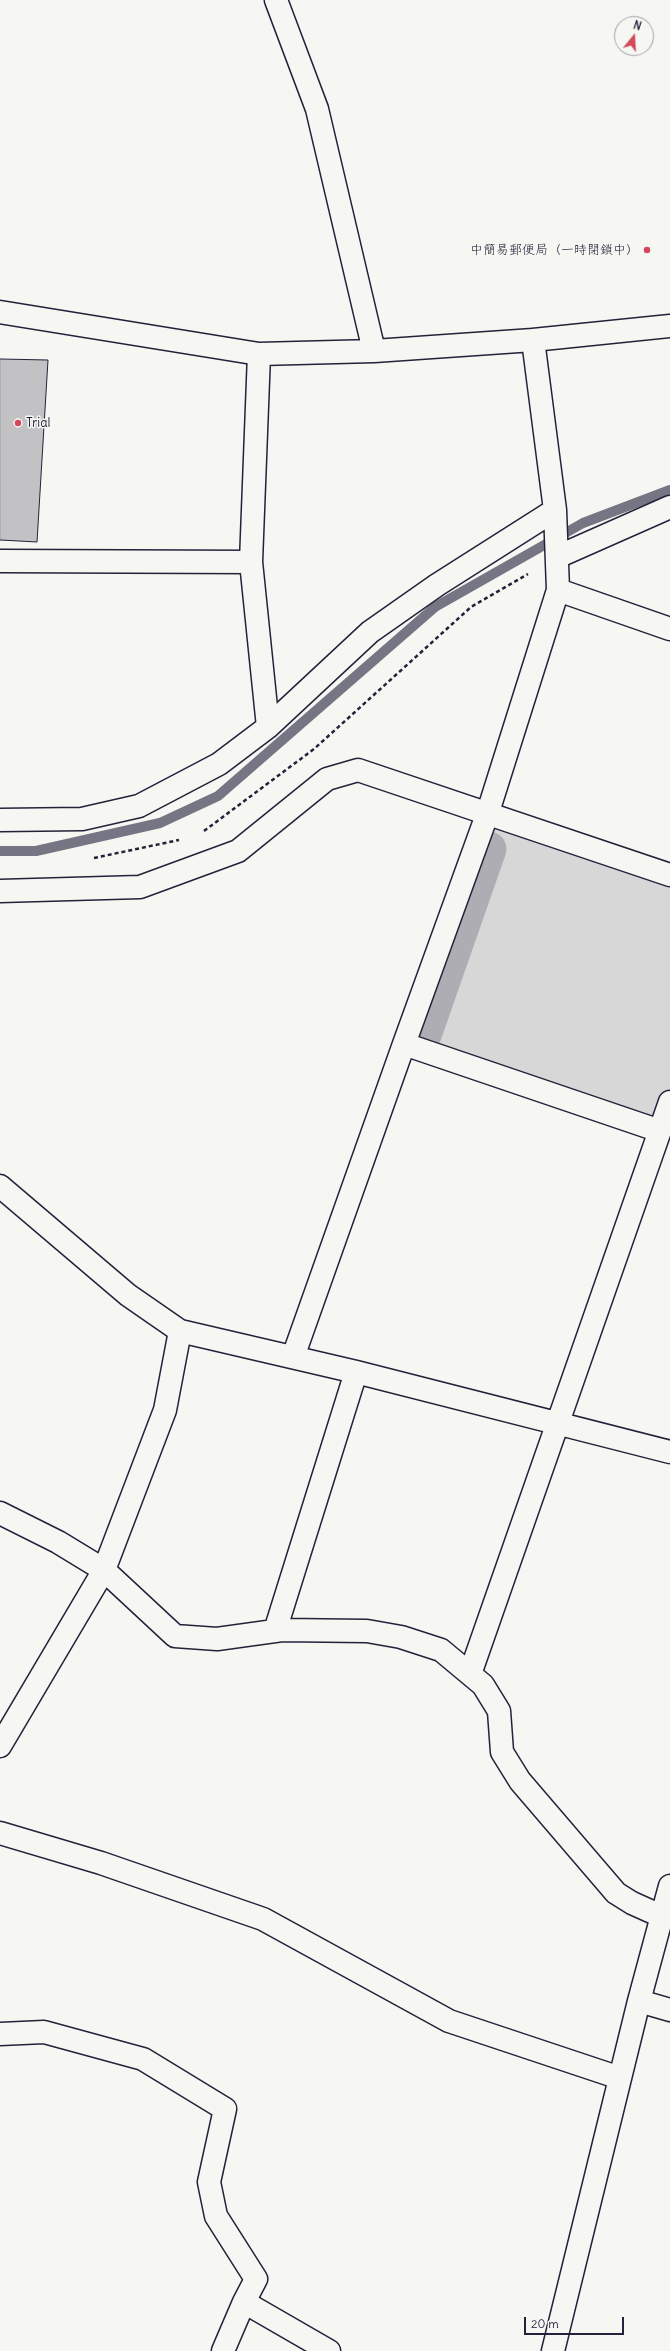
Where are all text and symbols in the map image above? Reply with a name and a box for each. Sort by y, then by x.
north arrow [614,16,654,56]
text: N [632,18,643,33]
place label: 中簡易郵便局（一時閉鎖中） [470,242,639,258]
marker: 中簡易郵便局（一時閉鎖中） [642,245,652,255]
place label: Trial [26,415,50,431]
marker: Trial [13,418,23,428]
scale bar [526,2309,626,2335]
text: 20 m [531,2316,559,2331]

